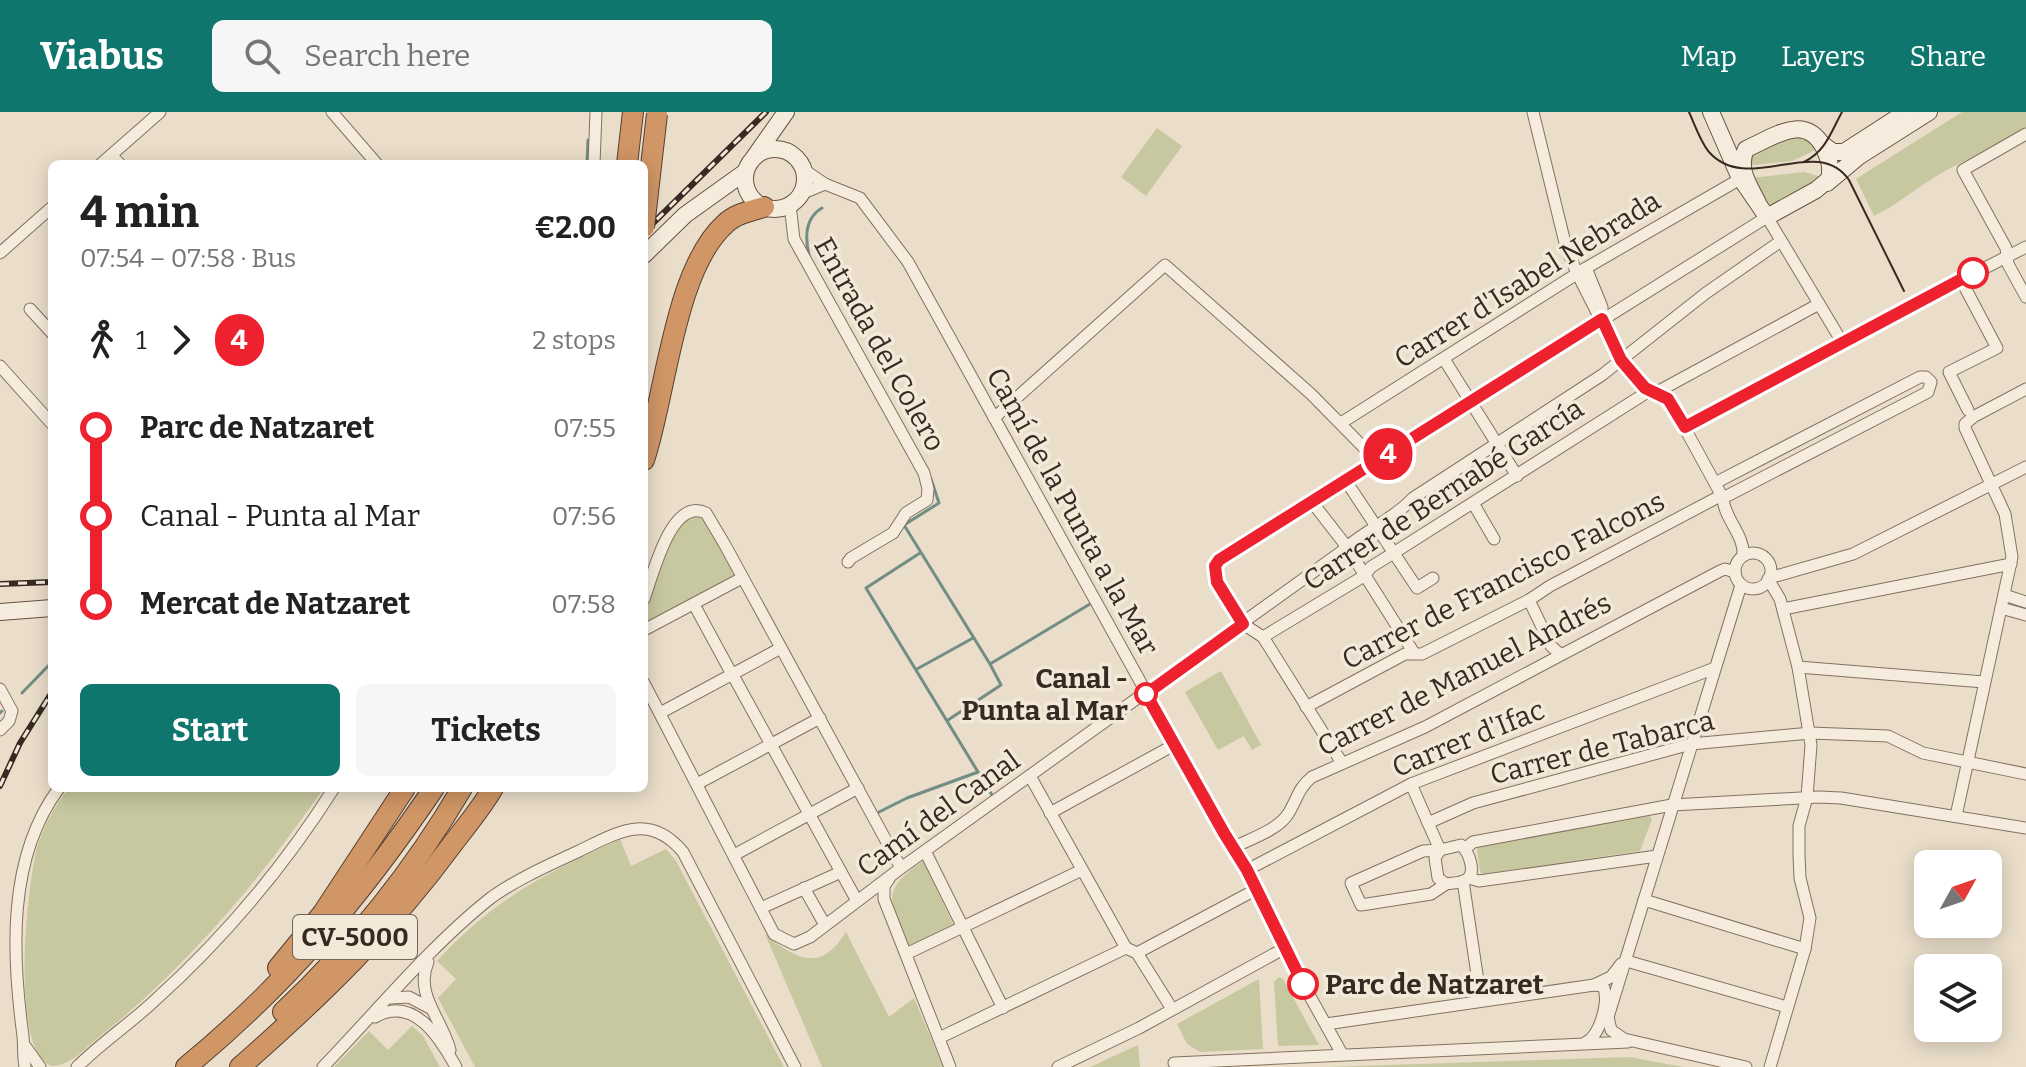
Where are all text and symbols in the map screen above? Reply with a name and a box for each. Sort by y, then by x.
search box [212,20,772,92]
text: Viabus [40,33,164,79]
icon: search [240,34,284,78]
text: Search here [304,38,470,74]
text: Map [1680,40,1737,73]
text: Layers [1781,40,1865,73]
text: Share [1909,40,1986,73]
street label: Carrer d'Isabel Nebrada [1388,184,1666,375]
text: 4 min [80,186,199,239]
text: €2.00 [535,210,616,246]
street label: Entrada del Colero [807,232,952,457]
text: 07:54 – 07:58 · Bus [80,243,296,274]
unlabelled marker [1958,258,1988,288]
icon: walk [80,318,124,362]
icon: forward [159,318,203,362]
text: 4 [231,323,248,356]
text: 1 [136,325,147,356]
text: 2 stops [532,325,616,356]
street label: Camí de la Punta a la Mar [980,362,1165,661]
street label: Carrer de Bernabé García [1297,391,1589,597]
text: Parc de Natzaret [140,410,374,446]
text: 07:55 [553,413,616,444]
line badge: 4 [1362,428,1414,480]
text: 4 [1379,437,1397,470]
street label: Carrer de Francisco Falcons [1336,485,1670,676]
text: Canal - Punta al Mar [140,498,420,534]
text: 07:56 [552,501,616,532]
text: Mercat de Natzaret [140,586,410,622]
street label: Carrer de Manuel Andrés [1312,586,1617,763]
text: 07:58 [551,589,616,620]
place label: Canal - Punta al Mar [961,662,1128,727]
marker: Canal - Punta al Mar [1135,683,1157,705]
button: Start [80,684,340,776]
button: Tickets [356,684,616,776]
street label: Carrer d'Ifac [1387,693,1549,784]
street label: Carrer de Tabarca [1487,704,1718,791]
street label: Camí del Canal [851,743,1026,883]
north arrow [1914,850,2002,938]
map controls [1914,850,2002,1042]
road number: CV-5000 [293,915,417,959]
button: layers [1914,954,2002,1042]
place label: Parc de Natzaret [1325,968,1544,1001]
marker: Parc de Natzaret [1288,969,1318,999]

